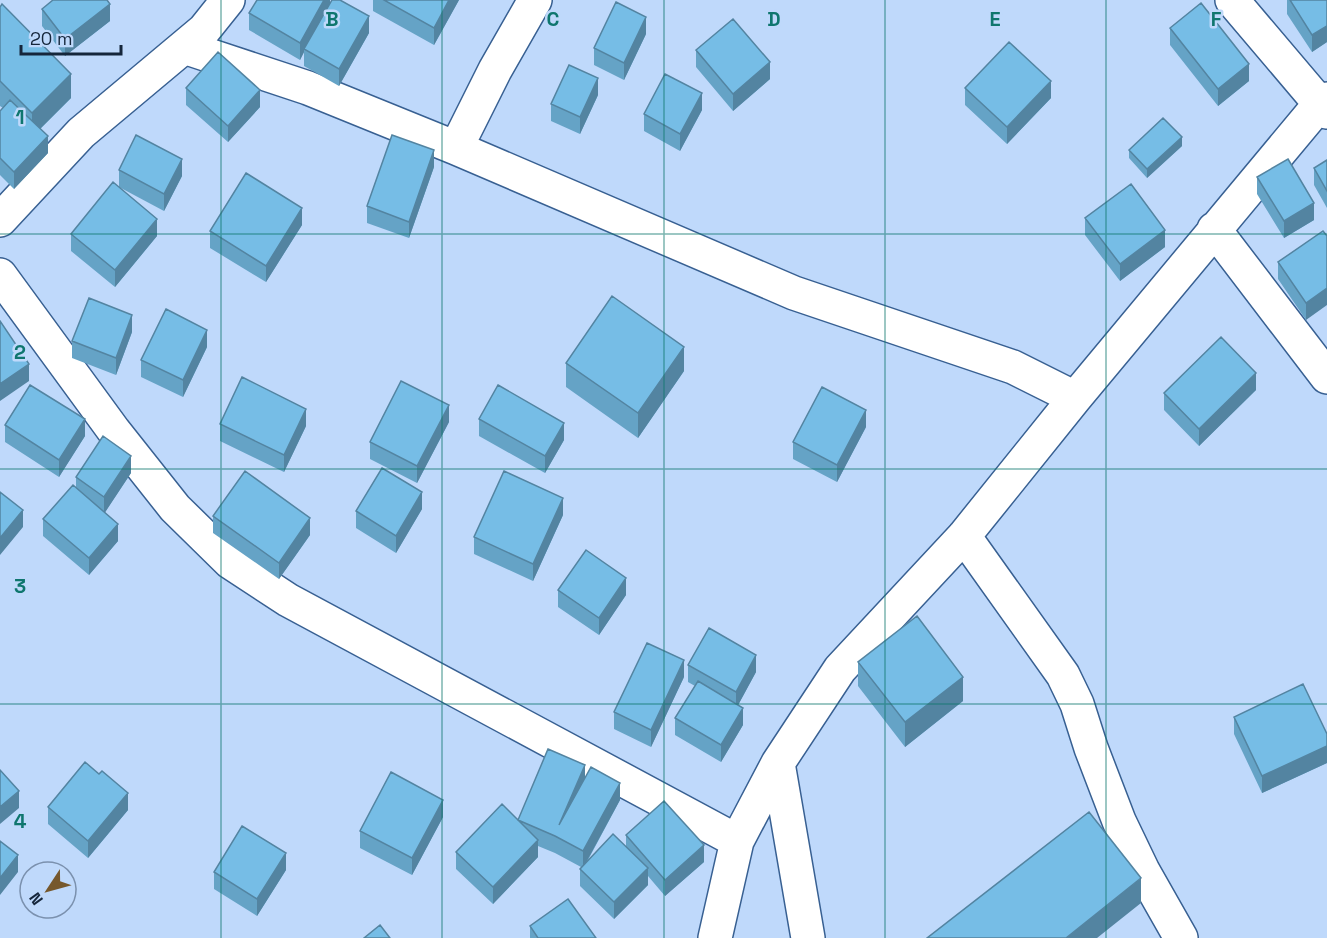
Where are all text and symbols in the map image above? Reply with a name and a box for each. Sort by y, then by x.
text: B [325,6,339,32]
text: C [547,6,560,32]
text: D [767,6,781,32]
text: E [989,6,1001,32]
text: F [1211,6,1222,32]
scale bar [21,18,122,56]
text: 20 m [30,27,73,50]
text: 1 [15,104,25,130]
text: 2 [14,339,26,365]
text: 3 [14,573,26,599]
text: 4 [14,808,27,834]
north arrow [18,860,78,920]
text: N [25,888,48,909]

